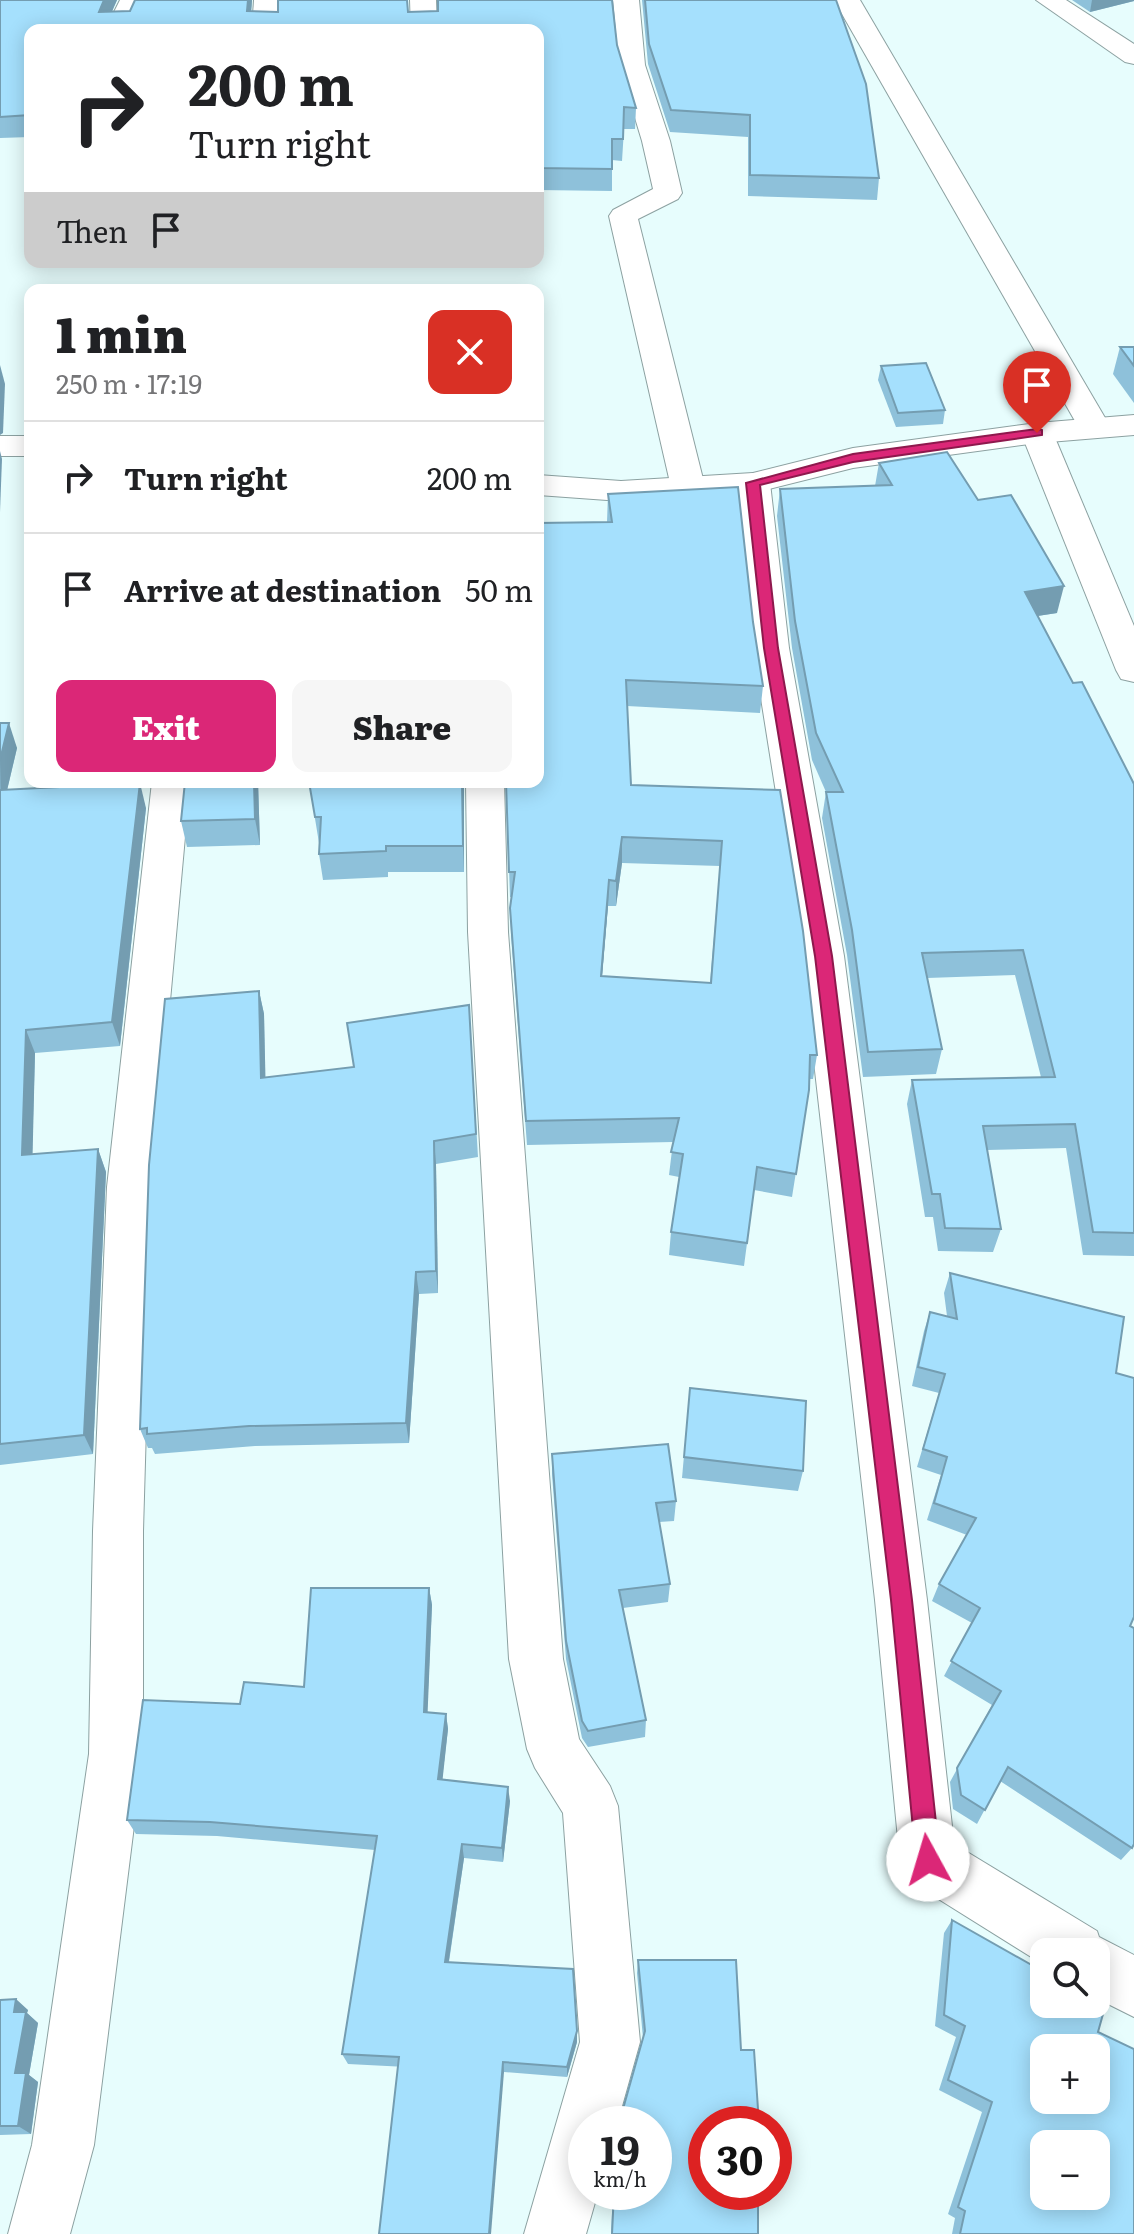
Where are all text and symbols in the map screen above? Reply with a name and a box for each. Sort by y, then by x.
text: 200 m [188,40,354,123]
icon: right [56,56,160,160]
text: Turn right [188,116,371,169]
text: Then [56,208,128,252]
icon: arrive [144,208,188,252]
text: 1 min [56,297,187,368]
button: close [428,310,512,394]
pin [1003,351,1071,433]
text: 250 m · 17:19 [56,363,202,402]
icon: arrive [1015,363,1059,407]
icon: right [56,455,100,499]
text: Turn right [124,455,288,499]
text: 200 m [427,455,512,499]
icon: arrive [56,567,100,611]
text: Arrive at destination [124,567,441,611]
text: 50 m [465,567,533,611]
button: Exit [56,680,276,772]
button: Share [292,680,512,772]
position arrow [886,1818,970,1902]
map controls [1030,1938,1110,2210]
button: search [1030,1938,1110,2018]
button: + [1030,2034,1110,2114]
speed limit sign: 30 [688,2106,792,2210]
text: 19 [600,2118,640,2177]
button: − [1030,2130,1110,2210]
text: km/h [593,2163,647,2193]

